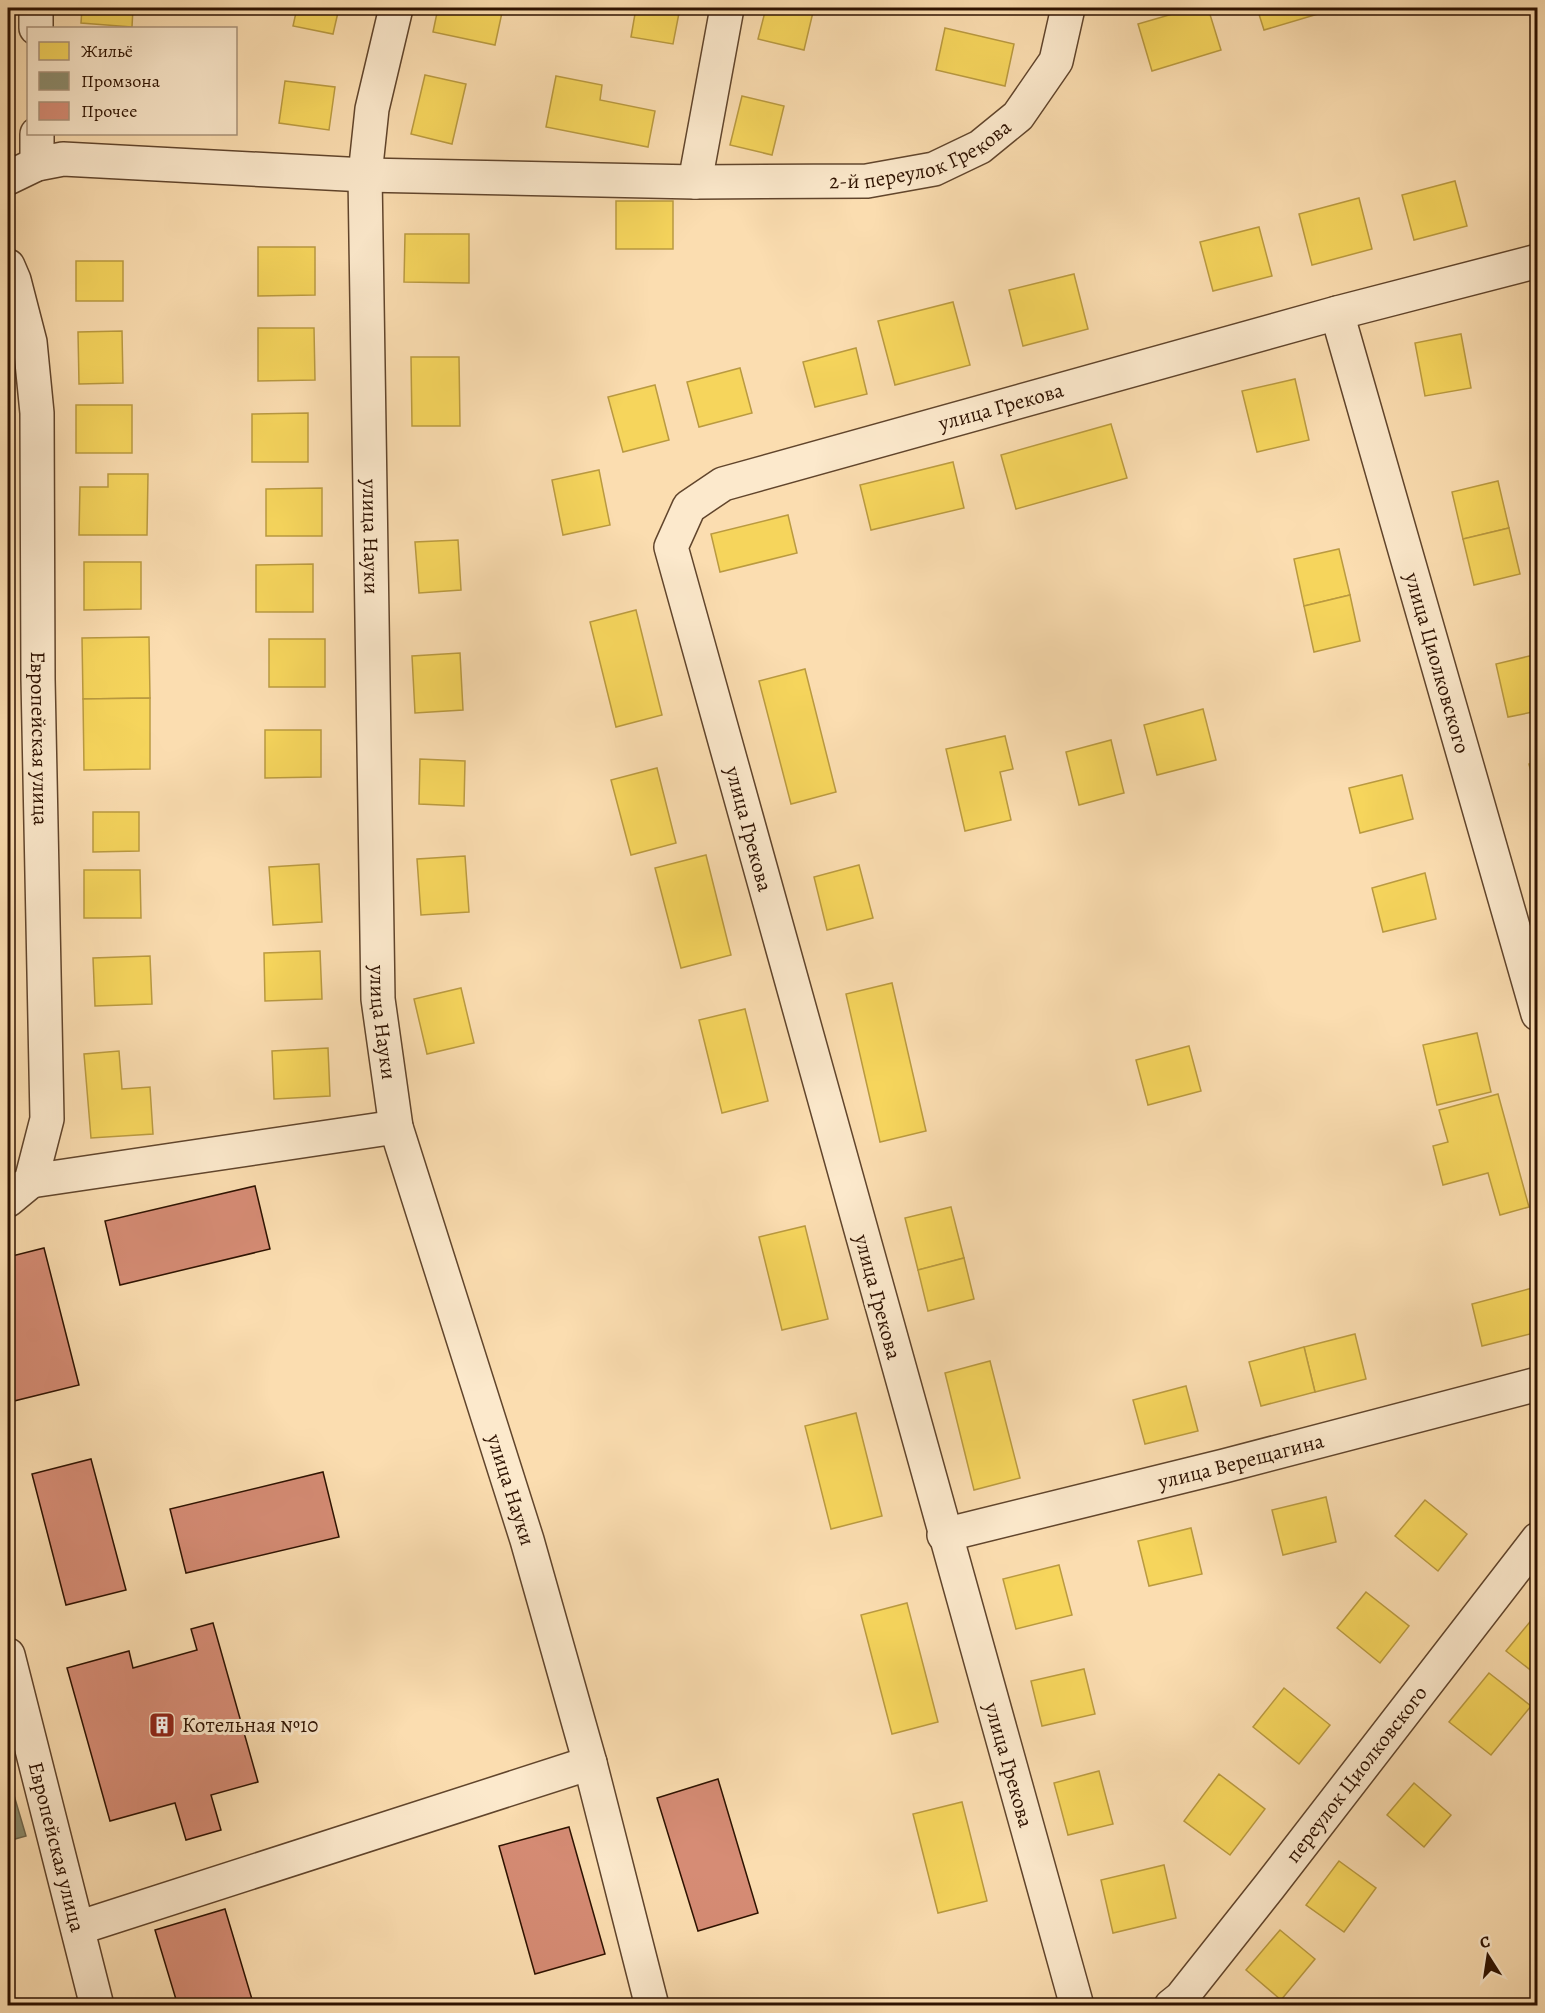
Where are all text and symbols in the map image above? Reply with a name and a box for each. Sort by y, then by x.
legend [27,27,237,135]
text: Жильё [81,39,133,63]
text: Промзона [81,69,161,93]
text: Прочее [81,99,137,123]
street label: 2-й переулок Грекова [829,113,1017,195]
street label: улица Грекова [934,376,1067,438]
street label: улица Науки [356,478,386,595]
street label: улица Циолковского [1398,568,1477,757]
street label: Европейская улица [24,651,55,826]
street label: улица Грекова [719,762,779,895]
street label: улица Науки [363,964,403,1082]
street label: улица Грекова [848,1230,908,1363]
street label: улица Верещагина [1154,1426,1327,1496]
street label: улица Науки [480,1430,542,1549]
street label: переулок Циолковского [1279,1680,1434,1869]
street label: улица Грекова [978,1698,1040,1831]
building icon: Котельная №10 [147,1710,177,1740]
place label: Котельная №10 [182,1711,318,1739]
street label: Европейская улица [22,1759,92,1935]
north arrow [1458,1926,1518,1986]
text: С [1478,1930,1492,1954]

